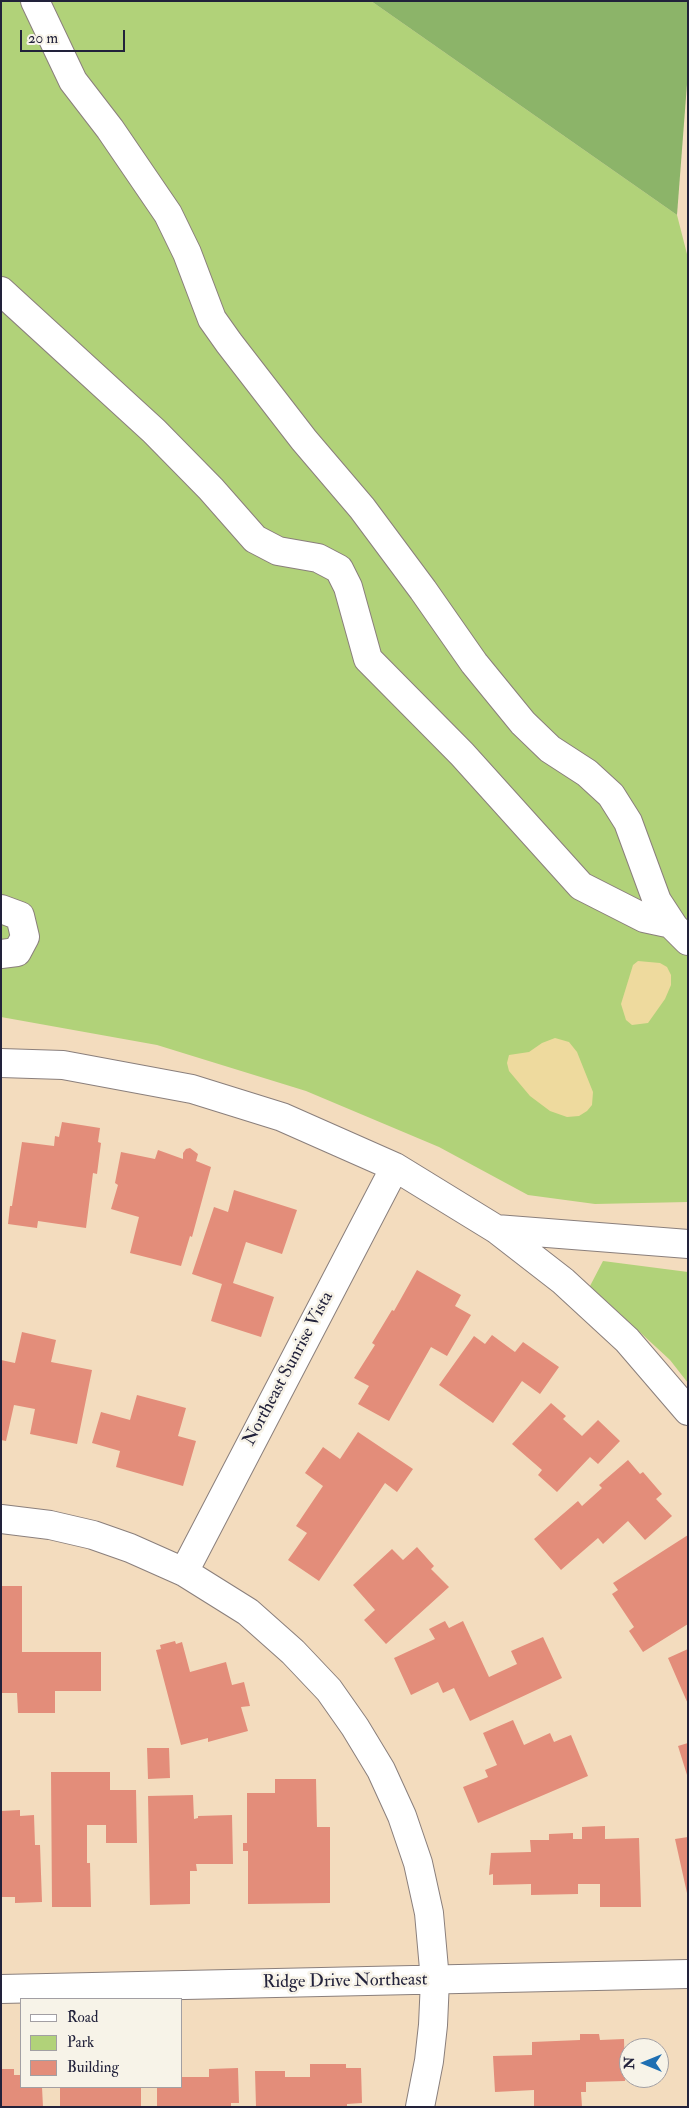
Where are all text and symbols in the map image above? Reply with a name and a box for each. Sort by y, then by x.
scale bar [22,20,128,52]
text: 20 m [28,29,58,48]
street label: Northeast Sunrise Vista [239,1288,339,1450]
street label: Ridge Drive Northeast [262,1970,428,1994]
legend [20,1998,182,2088]
text: Road [67,2008,98,2027]
text: Park [67,2033,94,2052]
north arrow [619,2038,669,2088]
text: N [621,2057,638,2069]
text: Building [67,2058,119,2077]

